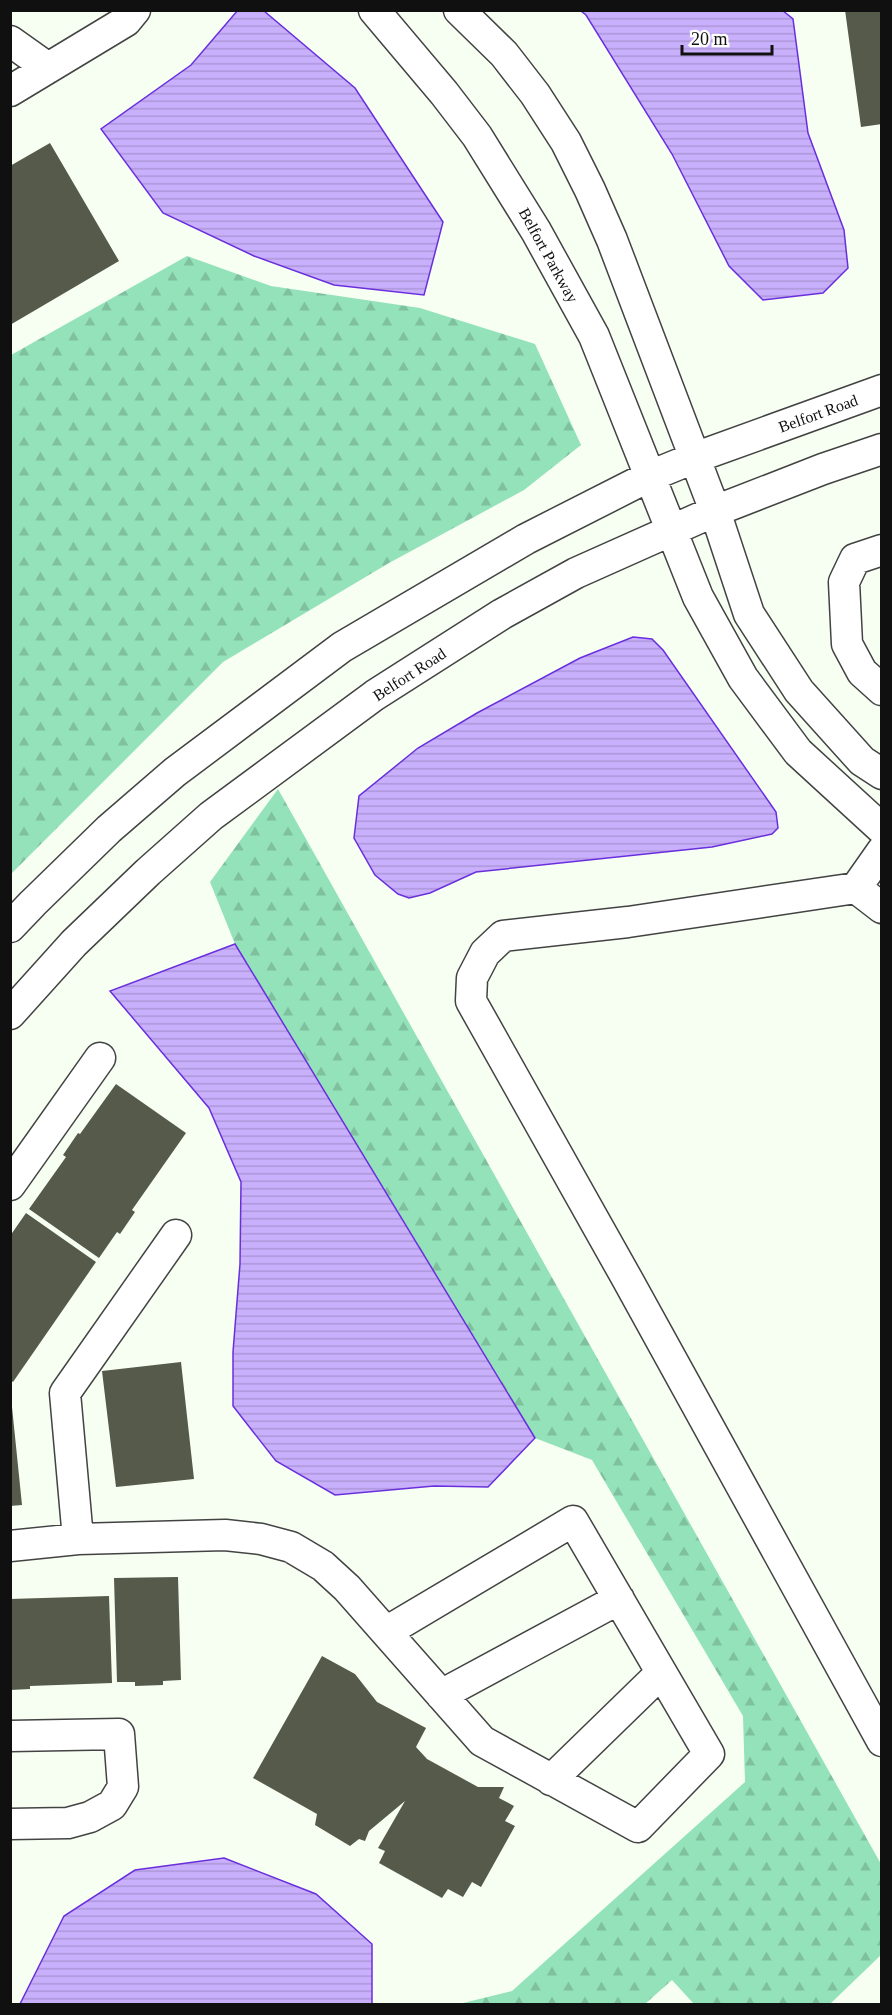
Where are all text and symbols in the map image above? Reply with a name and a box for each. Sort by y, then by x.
scale bar [682,18,772,56]
text: 20 m [691,29,728,49]
street label: Belfort Parkway [515,205,582,306]
street label: Belfort Road [776,391,860,436]
street label: Belfort Road [370,645,449,704]

